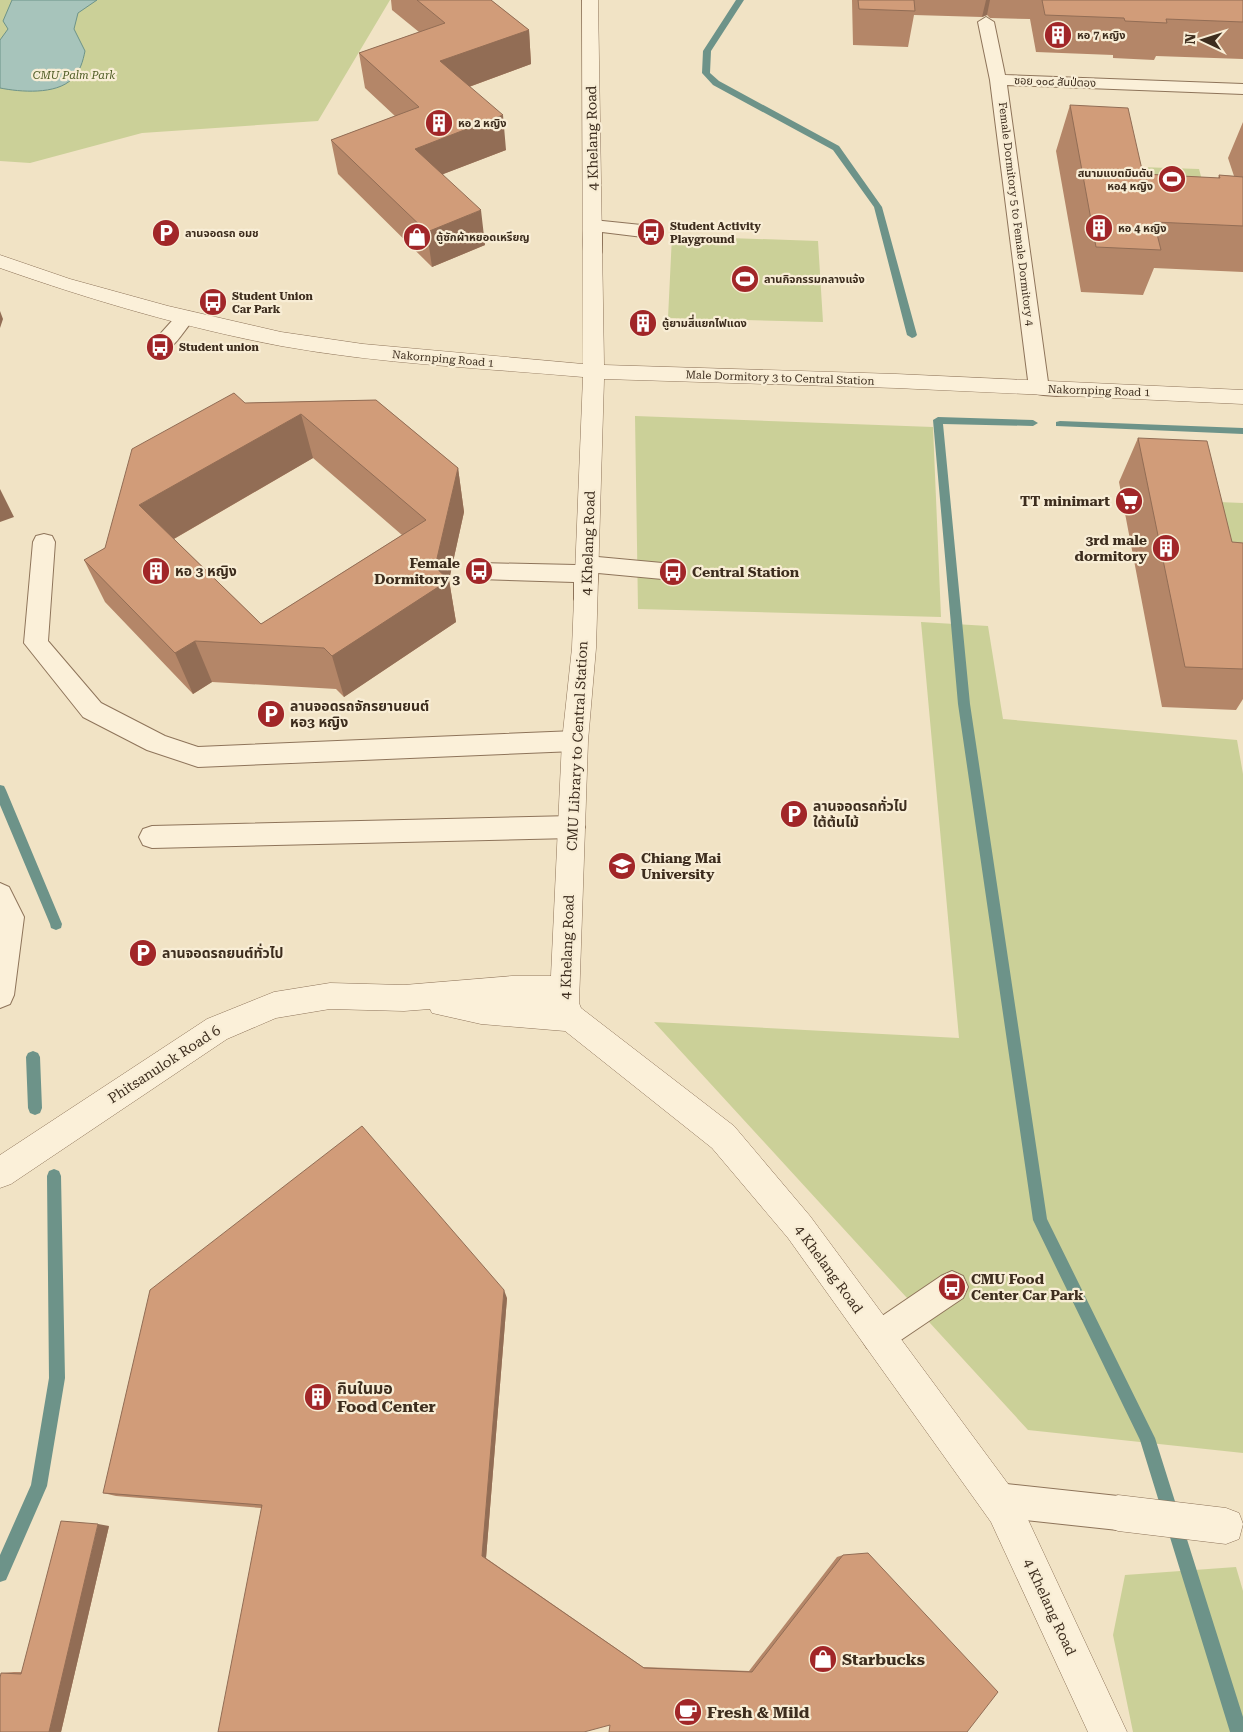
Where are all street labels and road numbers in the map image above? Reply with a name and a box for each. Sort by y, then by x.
street label: ซอย ๑๐๘ สันป่ตอง [1014,74,1096,90]
street label: 4 Khelang Road [583,85,601,191]
street label: Female Dormitory 5 to Female Dormitory 4 [996,101,1036,328]
street label: Nakornping Road 1 [391,348,495,370]
street label: Male Dormitory 3 to Central Station [685,368,875,388]
street label: Nakornping Road 1 [1048,383,1150,399]
street label: 4 Khelang Road [578,490,598,596]
street label: CMU Library to Central Station [564,641,590,851]
street label: 4 Khelang Road [557,894,577,1000]
street label: Phitsanulok Road 6 [105,1022,223,1106]
street label: 4 Khelang Road [792,1222,866,1316]
street label: 4 Khelang Road [1021,1556,1079,1658]

